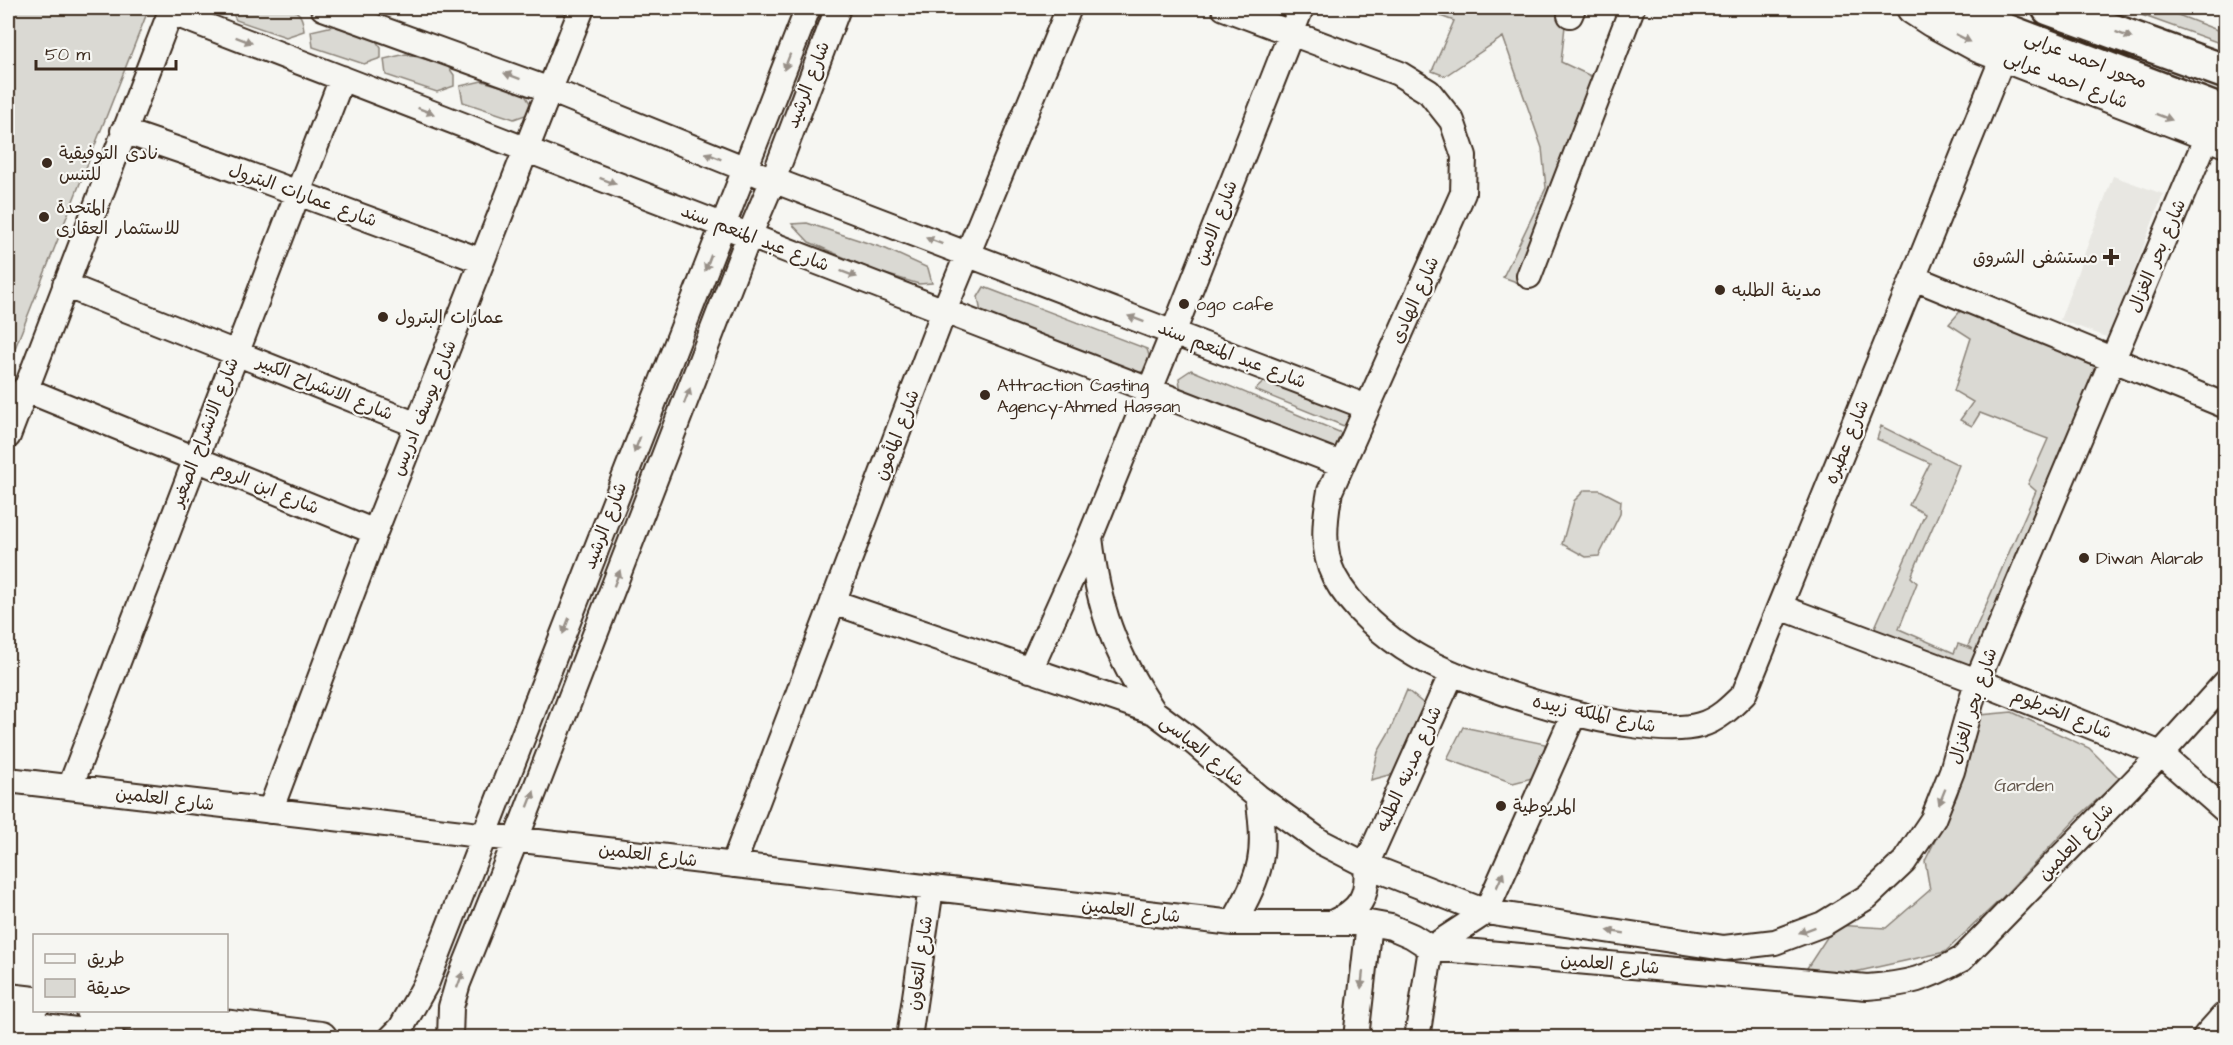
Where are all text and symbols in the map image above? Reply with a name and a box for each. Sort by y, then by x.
street label: محور احمد عرابى [2021,25,2151,95]
one-way arrow [2115,30,2133,40]
scale bar [36,33,176,71]
one-way arrow [1955,33,1972,43]
one-way arrow [235,36,253,46]
street label: شارع الرشيد [780,38,836,132]
text: 50 m [45,42,90,67]
street label: شارع احمد عرابى [2001,45,2131,115]
one-way arrow [782,53,792,71]
one-way arrow [503,71,521,81]
one-way arrow [417,106,435,116]
one-way arrow [2155,113,2173,123]
place label: نادى التوفيقية للتنس [59,141,159,187]
one-way arrow [704,151,722,160]
marker: نادى التوفيقية للتنس [40,156,54,170]
street label: شارع عمارات البترول [226,157,380,233]
one-way arrow [599,177,617,186]
street label: شارع الامين [1188,177,1244,269]
place label: المتحدة للاستثمار العقارى [56,195,180,241]
street label: شارع بحر الغزال [2122,195,2192,317]
street label: شارع عبد المنعم سند [677,198,833,279]
marker: المتحدة للاستثمار العقارى [37,210,51,224]
one-way arrow [925,236,943,246]
place label: مستشفى الشروق [1973,245,2098,270]
marker: مستشفى الشروق [2102,248,2120,266]
street label: شارع الهادى [1385,252,1445,348]
one-way arrow [703,254,712,272]
one-way arrow [840,269,858,279]
place label: مدينة الطلبه [1732,278,1821,303]
marker: مدينة الطلبه [1713,283,1727,297]
place label: ogo cafe [1196,292,1274,318]
marker: ogo cafe [1177,297,1191,311]
place label: عمارات البترول [395,305,505,330]
marker: عمارات البترول [376,310,390,324]
one-way arrow [1127,313,1145,323]
street label: شارع عبد المنعم سند [1154,315,1310,396]
street label: شارع يوسف ادريس [385,336,463,480]
street label: شارع الانشراح الكبير [251,349,397,427]
street label: شارع الانشراح الصغير [164,354,245,512]
place label: Attraction Casting Agency-Ahmed Hassan [997,373,1180,420]
street label: شارع المأمون [868,386,926,484]
one-way arrow [683,387,692,405]
marker: Attraction Casting Agency-Ahmed Hassan [978,388,992,402]
street label: شارع عطبره [1819,396,1875,488]
one-way arrow [632,436,642,454]
street label: شارع ابن الروم [209,455,323,522]
street label: شارع الرشيد [577,479,633,573]
place label: Diwan Alarab [2096,546,2203,571]
marker: Diwan Alarab [2077,551,2091,565]
one-way arrow [613,569,622,587]
one-way arrow [561,617,570,635]
street label: شارع بحر الغزال [1942,645,2004,767]
street label: شارع الخرطوم [2008,683,2116,746]
street label: شارع الملكه زبيده [1530,689,1658,739]
street label: شارع مدينه الطلبه [1370,702,1448,836]
street label: شارع العباسى [1155,709,1249,793]
park label: Garden [1994,773,2054,798]
street label: شارع العلمين [114,781,216,817]
one-way arrow [1937,788,1946,806]
one-way arrow [527,790,537,808]
place label: المريوطية [1513,794,1576,819]
street label: شارع العلمين [2033,798,2119,886]
marker: المريوطية [1494,799,1508,813]
street label: شارع العلمين [597,837,699,873]
one-way arrow [1495,870,1505,888]
street label: شارع العلمين [1080,893,1182,929]
street label: شارع التعاون [901,914,939,1012]
one-way arrow [1798,926,1816,936]
one-way arrow [1606,927,1625,936]
legend [33,934,228,1012]
text: طريق [87,946,125,971]
street label: شارع العلمين [1559,947,1661,981]
one-way arrow [455,971,465,989]
one-way arrow [1358,971,1367,990]
text: حديقة [87,976,131,1001]

